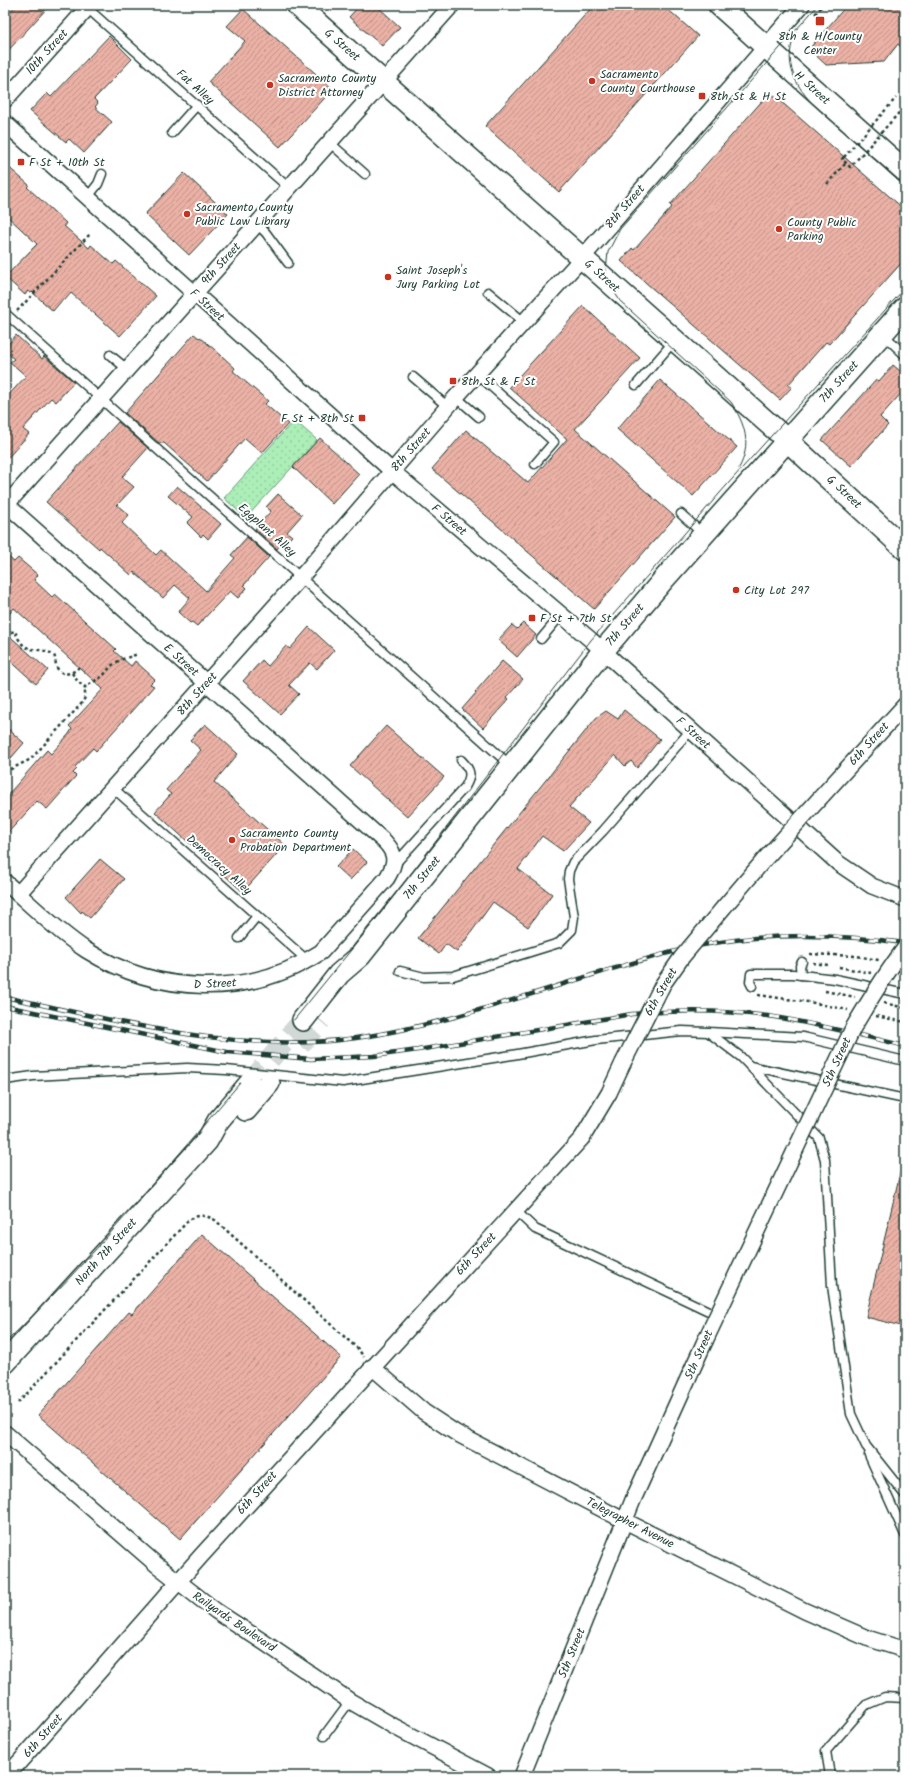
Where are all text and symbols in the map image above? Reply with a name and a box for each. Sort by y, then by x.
marker: 8th & H/County Center [814,15,826,27]
street label: G Street [320,24,365,66]
street label: 10th Street [21,25,73,79]
place label: 8th & H/County Center [778,27,862,60]
street label: Fat Alley [172,65,219,110]
place label: Sacramento County Courthouse [600,65,696,98]
street label: H Street [790,66,835,110]
place label: Sacramento County District Attorney [278,69,377,102]
marker: Sacramento County Courthouse [587,76,597,86]
marker: Sacramento County District Attorney [265,80,275,90]
place label: 8th St & H St [710,87,786,106]
marker: 8th St & H St [697,91,707,101]
place label: F St + 10th St [29,153,105,172]
marker: F St + 10th St [16,157,26,167]
street label: 8th Street [600,180,650,233]
place label: Sacramento County Public Law Library [195,198,294,231]
marker: Sacramento County Public Law Library [182,209,192,219]
place label: County Public Parking [787,213,857,246]
marker: County Public Parking [774,224,784,234]
street label: 9th Street [196,238,246,290]
street label: G Street [580,255,624,298]
place label: Saint Joseph's Jury Parking Lot [396,261,480,294]
marker: Saint Joseph's Jury Parking Lot [383,272,393,282]
street label: F Street [185,284,229,326]
street label: 7th Street [815,356,864,408]
place label: 8th St & F St [461,372,536,391]
marker: 8th St & F St [448,376,458,386]
place label: F St + 8th St [281,409,354,428]
marker: F St + 8th St [357,413,367,423]
street label: 8th Street [386,423,436,476]
street label: G Street [822,471,866,514]
street label: Eggplant Alley [234,499,301,562]
street label: F Street [427,499,471,541]
place label: City Lot 297 [744,581,809,600]
marker: City Lot 297 [731,585,741,595]
street label: 7th Street [601,599,649,651]
place label: F St + 7th St [540,609,612,628]
marker: F St + 7th St [527,613,537,623]
street label: E Street [159,639,203,681]
street label: 8th Street [172,667,222,720]
street label: F Street [671,712,715,754]
street label: 6th Street [844,718,894,770]
place label: Sacramento County Probation Department [240,824,351,857]
street label: Democracy Alley [182,830,256,900]
marker: Sacramento County Probation Department [227,835,237,845]
street label: 7th Street [398,852,446,904]
street label: 6th Street [640,964,683,1020]
street label: D Street [193,973,237,995]
street label: 5th Street [817,1034,857,1090]
street label: North 7th Street [70,1214,142,1290]
street label: 6th Street [451,1228,501,1280]
street label: 5th Street [680,1327,719,1383]
street label: 6th Street [232,1467,282,1519]
street label: Telegrapher Avenue [582,1492,678,1554]
street label: Railyards Boulevard [188,1587,281,1658]
street label: 5th Street [553,1625,591,1681]
street label: 6th Street [18,1710,68,1762]

